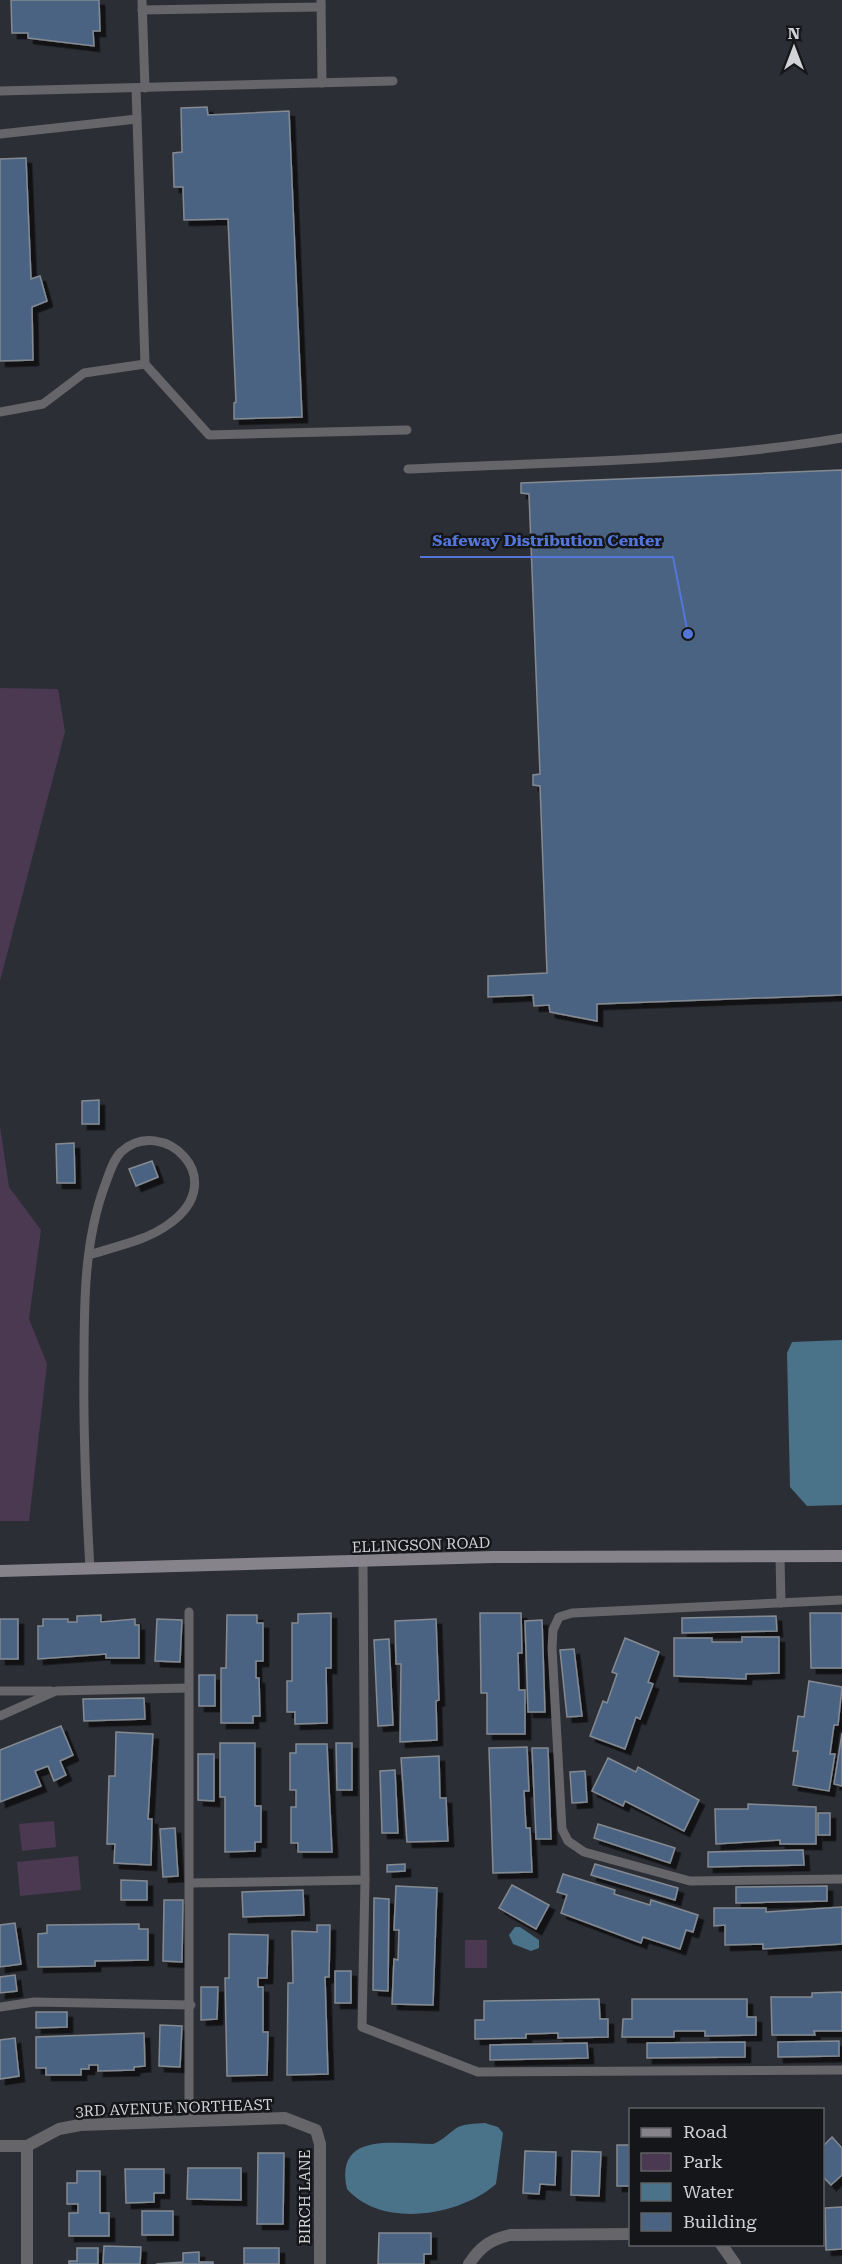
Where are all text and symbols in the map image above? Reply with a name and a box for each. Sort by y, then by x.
north arrow [764,18,824,78]
text: N [788,24,800,43]
callout: Safeway Distribution Center [420,523,673,557]
text: Safeway Distribution Center [432,531,662,550]
street label: ELLINGSON ROAD [352,1534,490,1556]
street label: 3RD AVENUE NORTHEAST [75,2096,273,2120]
legend [629,2108,824,2246]
text: Road [683,2121,728,2142]
street label: BIRCH LANE [296,2150,314,2244]
text: Park [683,2151,723,2172]
text: Water [683,2181,734,2202]
text: Building [683,2211,757,2232]

